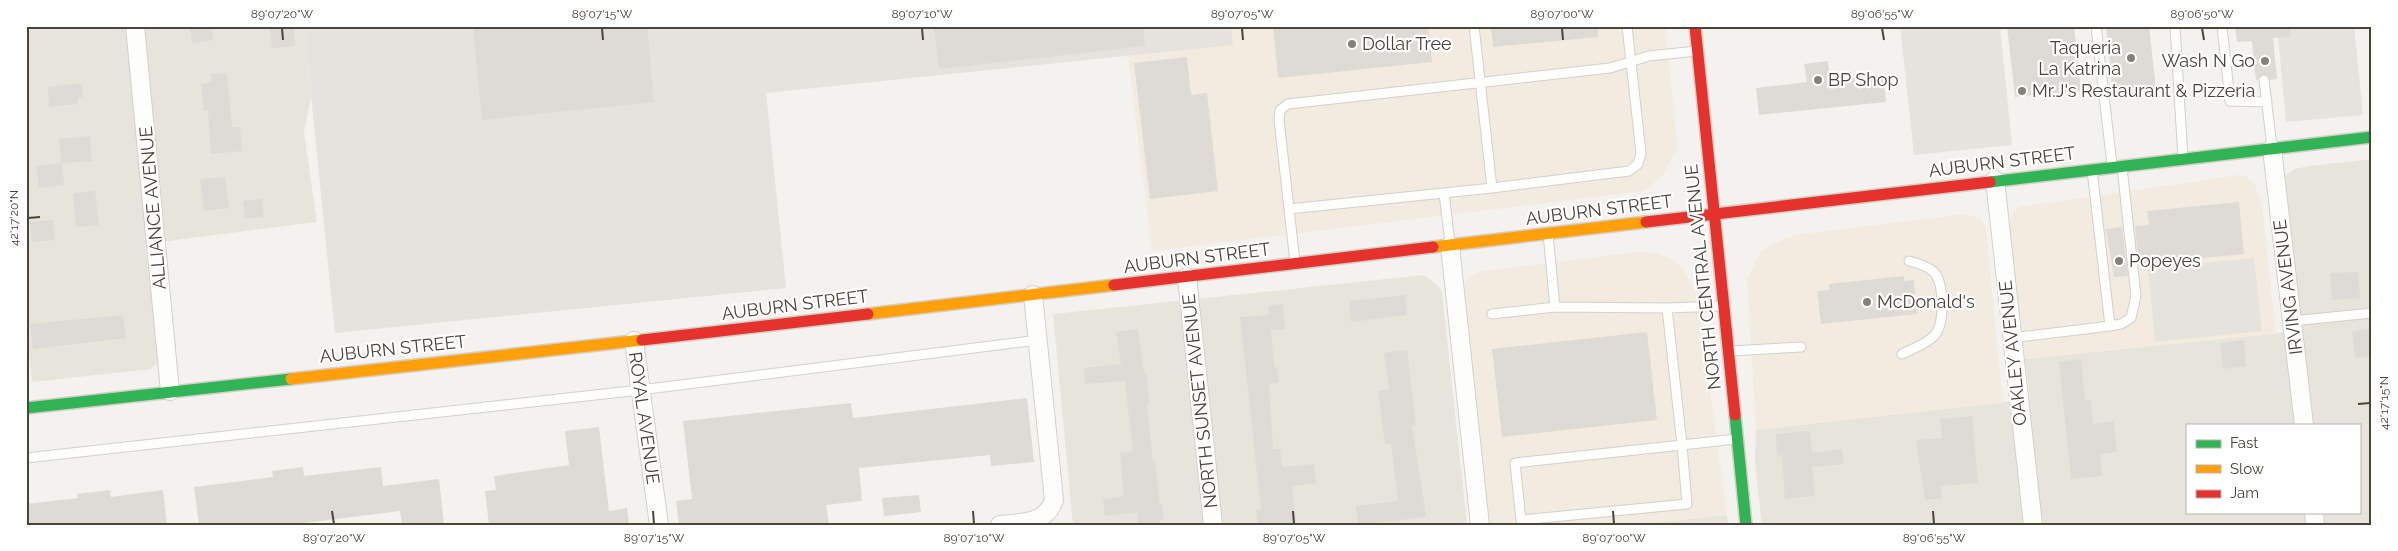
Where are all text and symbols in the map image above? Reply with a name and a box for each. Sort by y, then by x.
text: 89°07'20"W [251,7,314,21]
text: 89°07'15"W [572,7,633,21]
text: 89°07'10"W [891,7,953,21]
text: 89°07'05"W [1211,7,1274,21]
text: 89°07'00"W [1530,7,1594,21]
text: 89°06'55"W [1851,7,1914,21]
text: 89°06'50"W [2170,7,2234,21]
place label: Dollar Tree [1362,33,1452,54]
place label: Taqueria La Katrina [2038,37,2121,79]
marker: Dollar Tree [1346,38,1358,50]
place label: Wash N Go [2161,50,2255,71]
marker: Taqueria La Katrina [2125,52,2137,64]
marker: Wash N Go [2259,55,2271,67]
place label: BP Shop [1828,69,1899,90]
marker: BP Shop [1812,74,1824,86]
place label: Mr.J's Restaurant & Pizzeria [2032,80,2255,101]
marker: Mr.J's Restaurant & Pizzeria [2016,85,2028,97]
street label: ALLIANCE AVENUE [135,126,170,291]
street label: AUBURN STREET [1927,142,2076,181]
street label: NORTH CENTRAL AVENUE [1680,163,1725,391]
text: 42°17'20"N [7,190,21,246]
street label: AUBURN STREET [1524,190,1673,229]
street label: IRVING AVENUE [2269,218,2306,356]
street label: AUBURN STREET [1122,238,1271,277]
place label: Popeyes [2129,250,2201,271]
marker: Popeyes [2113,255,2125,267]
street label: OAKLEY AVENUE [1994,279,2031,427]
street label: AUBURN STREET [720,285,869,324]
place label: McDonald's [1877,291,1975,312]
street label: NORTH SUNSET AVENUE [1178,293,1221,509]
marker: McDonald's [1861,296,1873,308]
street label: AUBURN STREET [318,330,467,367]
street label: ROYAL AVENUE [625,350,664,486]
text: 42°17'15"N [2377,376,2391,430]
legend [2186,424,2360,514]
text: Fast [2230,434,2258,452]
text: Slow [2230,460,2264,478]
text: Jam [2230,484,2259,502]
text: 89°07'20"W [303,531,366,545]
text: 89°07'15"W [624,531,685,545]
text: 89°07'10"W [943,531,1005,545]
text: 89°07'05"W [1263,531,1326,545]
text: 89°07'00"W [1582,531,1646,545]
text: 89°06'55"W [1903,531,1966,545]

